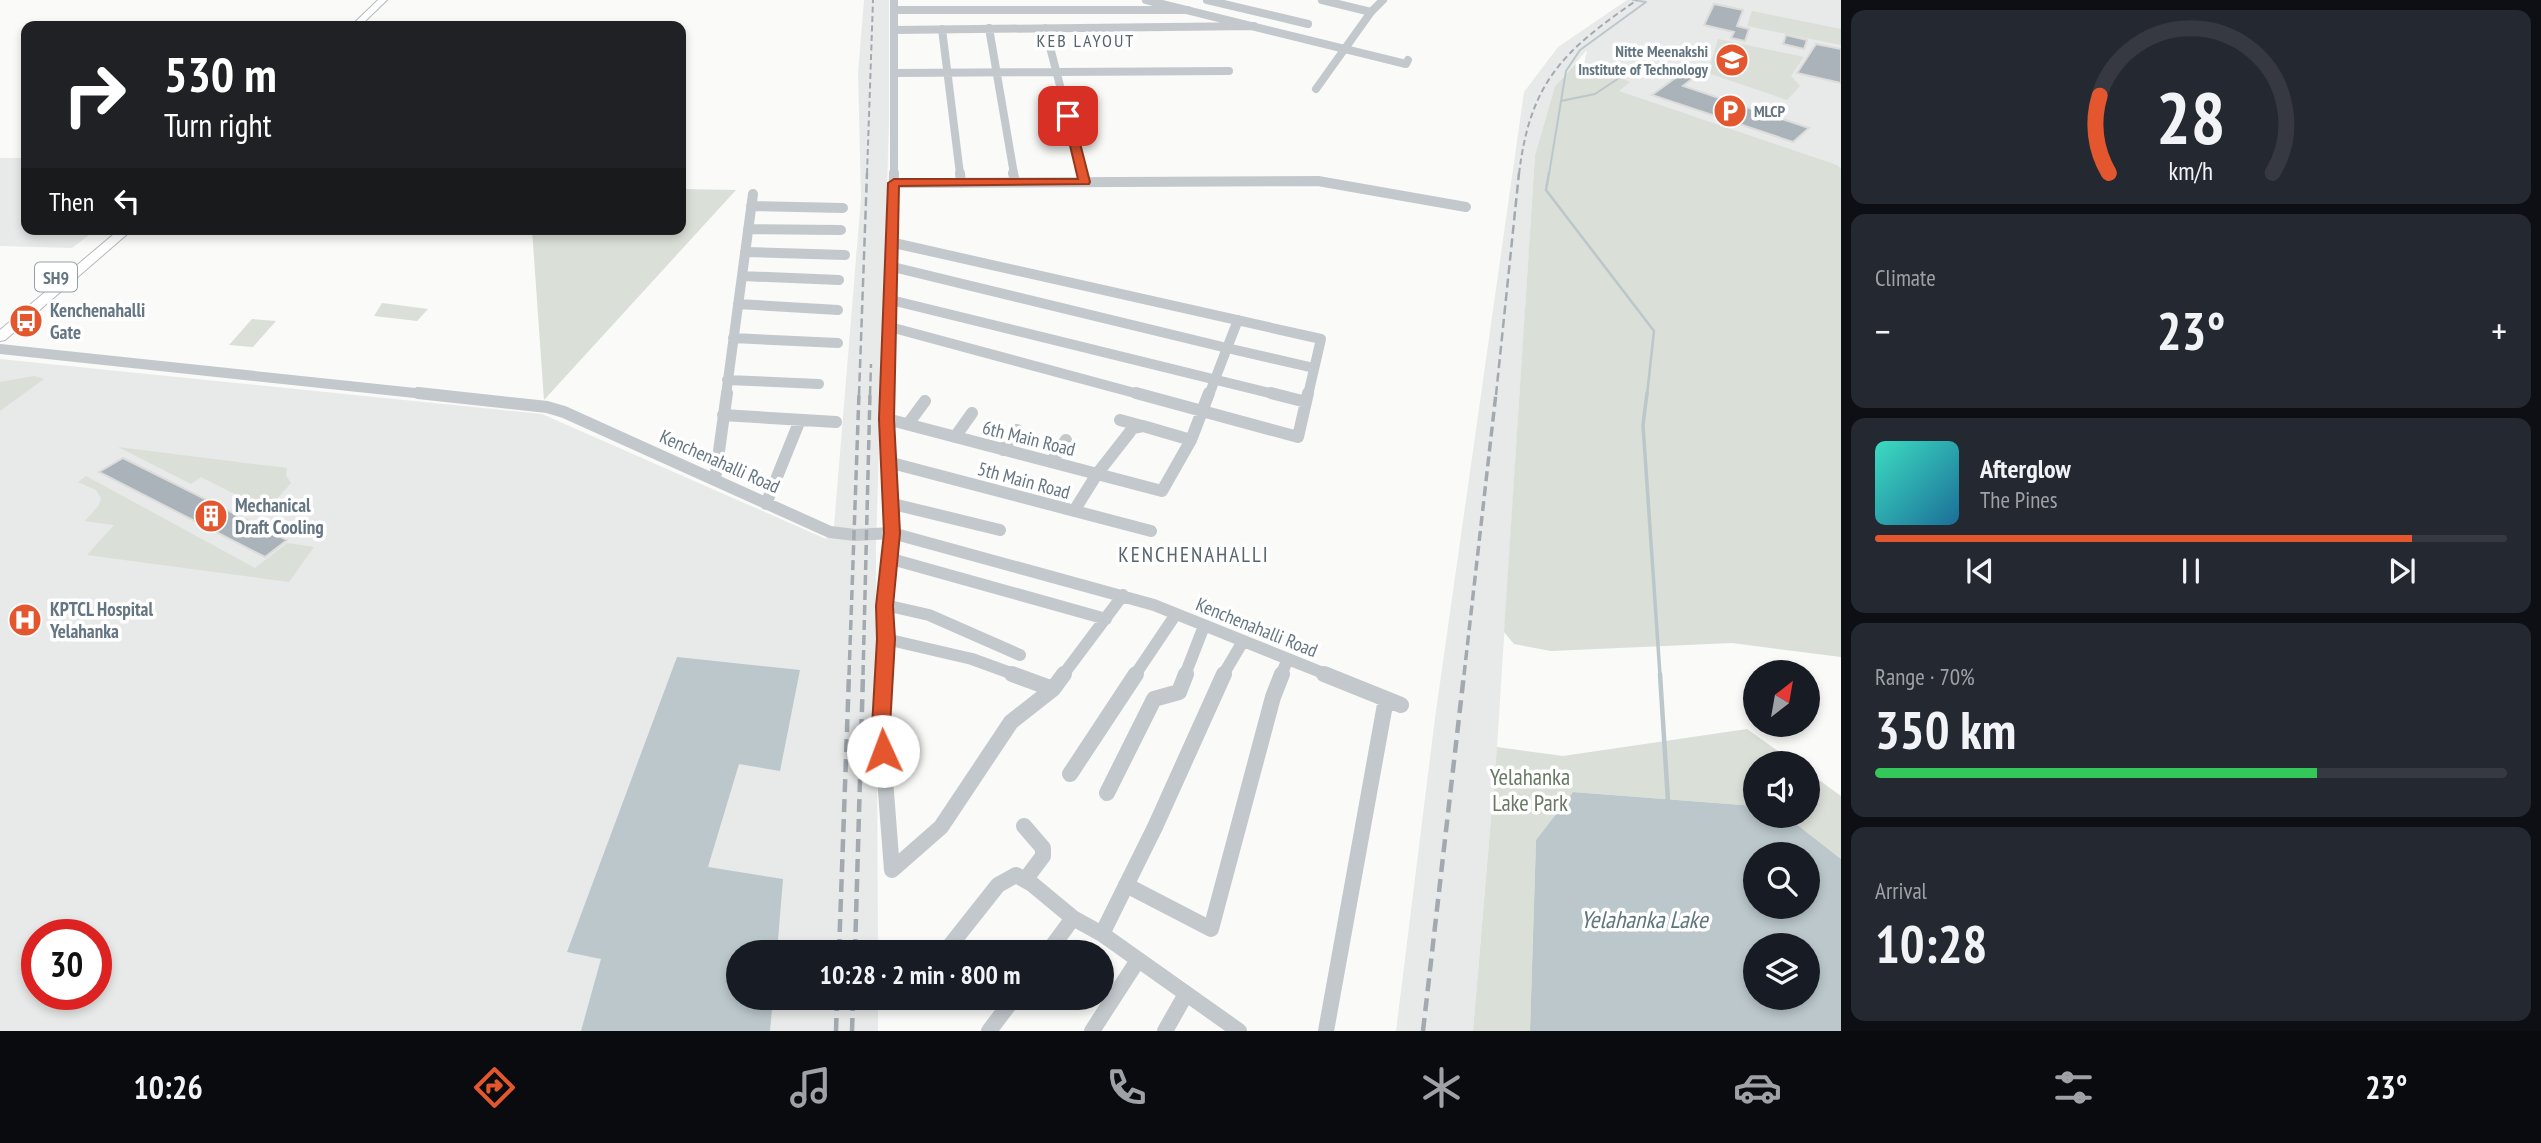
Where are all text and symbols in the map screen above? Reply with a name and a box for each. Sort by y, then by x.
district label: KEB LAYOUT [1037,29,1135,52]
place label: Nitte Meenakshi Institute of Technology [1578,41,1709,79]
school or university icon: Nitte Meenakshi Institute of Technology [1713,41,1751,79]
text: 530 m [164,42,277,106]
icon: right [49,49,140,140]
text: 28 [2156,69,2226,163]
pin [1038,86,1098,146]
parking icon: MLCP [1711,92,1749,130]
icon: arrive [1049,97,1087,135]
place label: MLCP [1754,101,1785,121]
text: Turn right [164,104,272,146]
text: km/h [2169,155,2213,187]
icon: left [108,182,146,220]
text: Then [49,185,94,218]
road number: SH9 [35,262,77,292]
text: Climate [1875,263,1936,292]
text: 23° [2157,297,2225,364]
place label: Kenchenahalli Gate [50,298,145,344]
bus stop icon: Kenchenahalli Gate [7,302,45,340]
text: − [1875,306,1891,355]
text: + [2491,306,2507,355]
street label: 6th Main Road [980,415,1078,461]
street label: Kenchenahalli Road [656,424,784,498]
text: Afterglow [1980,452,2071,485]
street label: 5th Main Road [975,456,1073,504]
text: The Pines [1980,485,2058,514]
place label: Mechanical Draft Cooling [235,493,324,539]
building icon: Mechanical Draft Cooling [192,497,230,535]
district label: KENCHENAHALLI [1118,541,1270,568]
icon: previous [1961,552,1999,590]
icon: pause [2172,552,2210,590]
icon: next [2383,552,2421,590]
street label: Kenchenahalli Road [1193,592,1321,662]
place label: KPTCL Hospital Yelahanka [49,597,153,643]
hospital icon: KPTCL Hospital Yelahanka [6,601,44,639]
north arrow [1743,660,1820,737]
map controls [1743,660,1820,1010]
text: Range · 70% [1875,662,1975,691]
text: 350 km [1875,696,2016,763]
position arrow [846,714,920,788]
button: sound [1743,751,1820,828]
park label: Yelahanka Lake Park [1490,762,1570,817]
button: search [1743,842,1820,919]
text: Arrival [1875,876,1927,905]
water label: Yelahanka Lake [1580,904,1710,935]
text: 10:28 [1875,910,1987,977]
speed limit sign: 30 [21,919,112,1010]
button: layers [1743,933,1820,1010]
text: 10:28 · 2 min · 800 m [820,958,1020,991]
icon: directions [470,1063,519,1112]
icon: music [786,1063,835,1112]
icon: phone [1102,1063,1151,1112]
icon: climate [1417,1063,1466,1112]
icon: car [1733,1063,1782,1112]
icon: filters [2049,1063,2098,1112]
text: 10:26 [133,1066,203,1108]
text: 23° [2365,1066,2408,1108]

